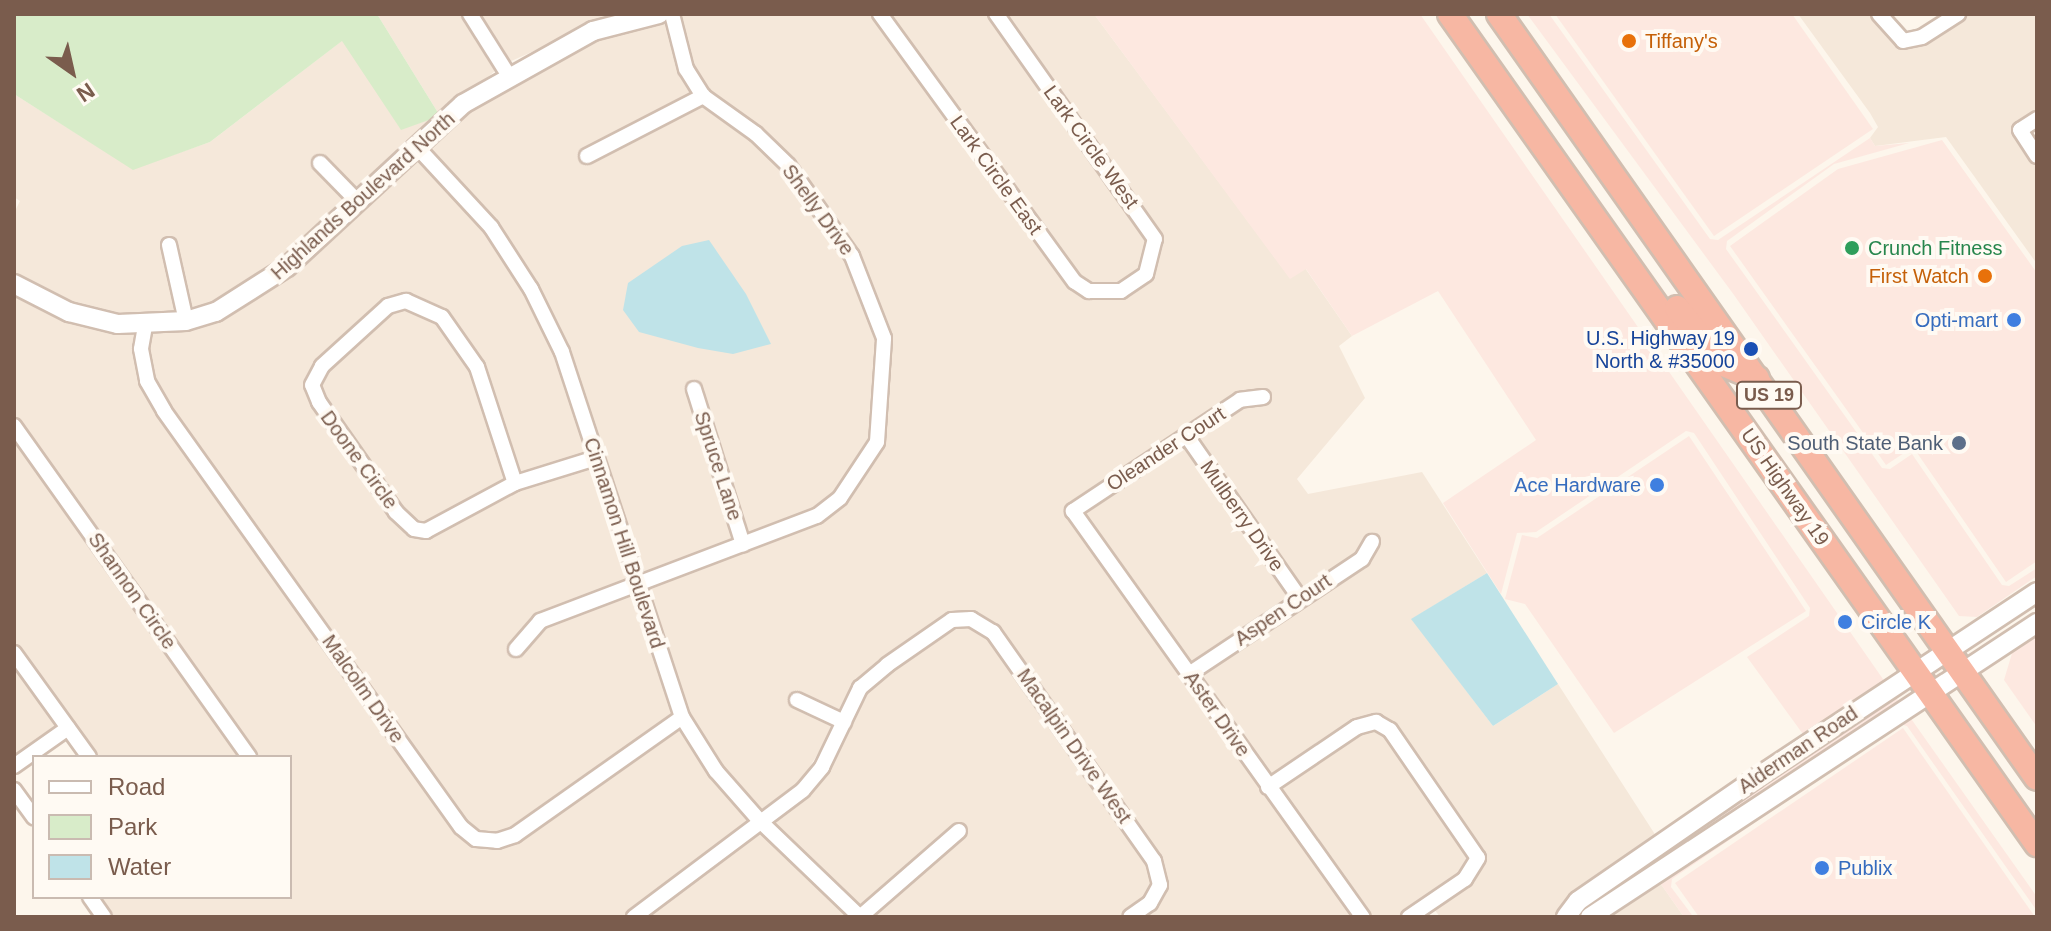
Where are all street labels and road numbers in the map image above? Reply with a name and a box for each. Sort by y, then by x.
street label: Lark Circle West [1038,81,1144,213]
street label: Highlands Boulevard North [266,107,460,285]
street label: Lark Circle East [945,111,1047,239]
street label: Shelly Drive [777,160,859,260]
road number: US 19 [1735,381,1803,409]
street label: Oleander Court [1102,402,1230,496]
street label: Doone Circle [315,406,403,514]
street label: Spruce Lane [689,408,747,524]
street label: US Highway 19 [1736,424,1834,550]
street label: Cinnamon Hill Boulevard [579,435,669,651]
street label: Mulberry Drive [1195,456,1289,576]
street label: Shannon Circle [83,528,181,654]
street label: Aspen Court [1230,569,1336,651]
street label: Malcolm Drive [317,630,409,748]
street label: Macalpin Drive West [1012,664,1136,828]
street label: Aster Drive [1179,667,1255,761]
street label: Alderman Road [1734,701,1862,799]

